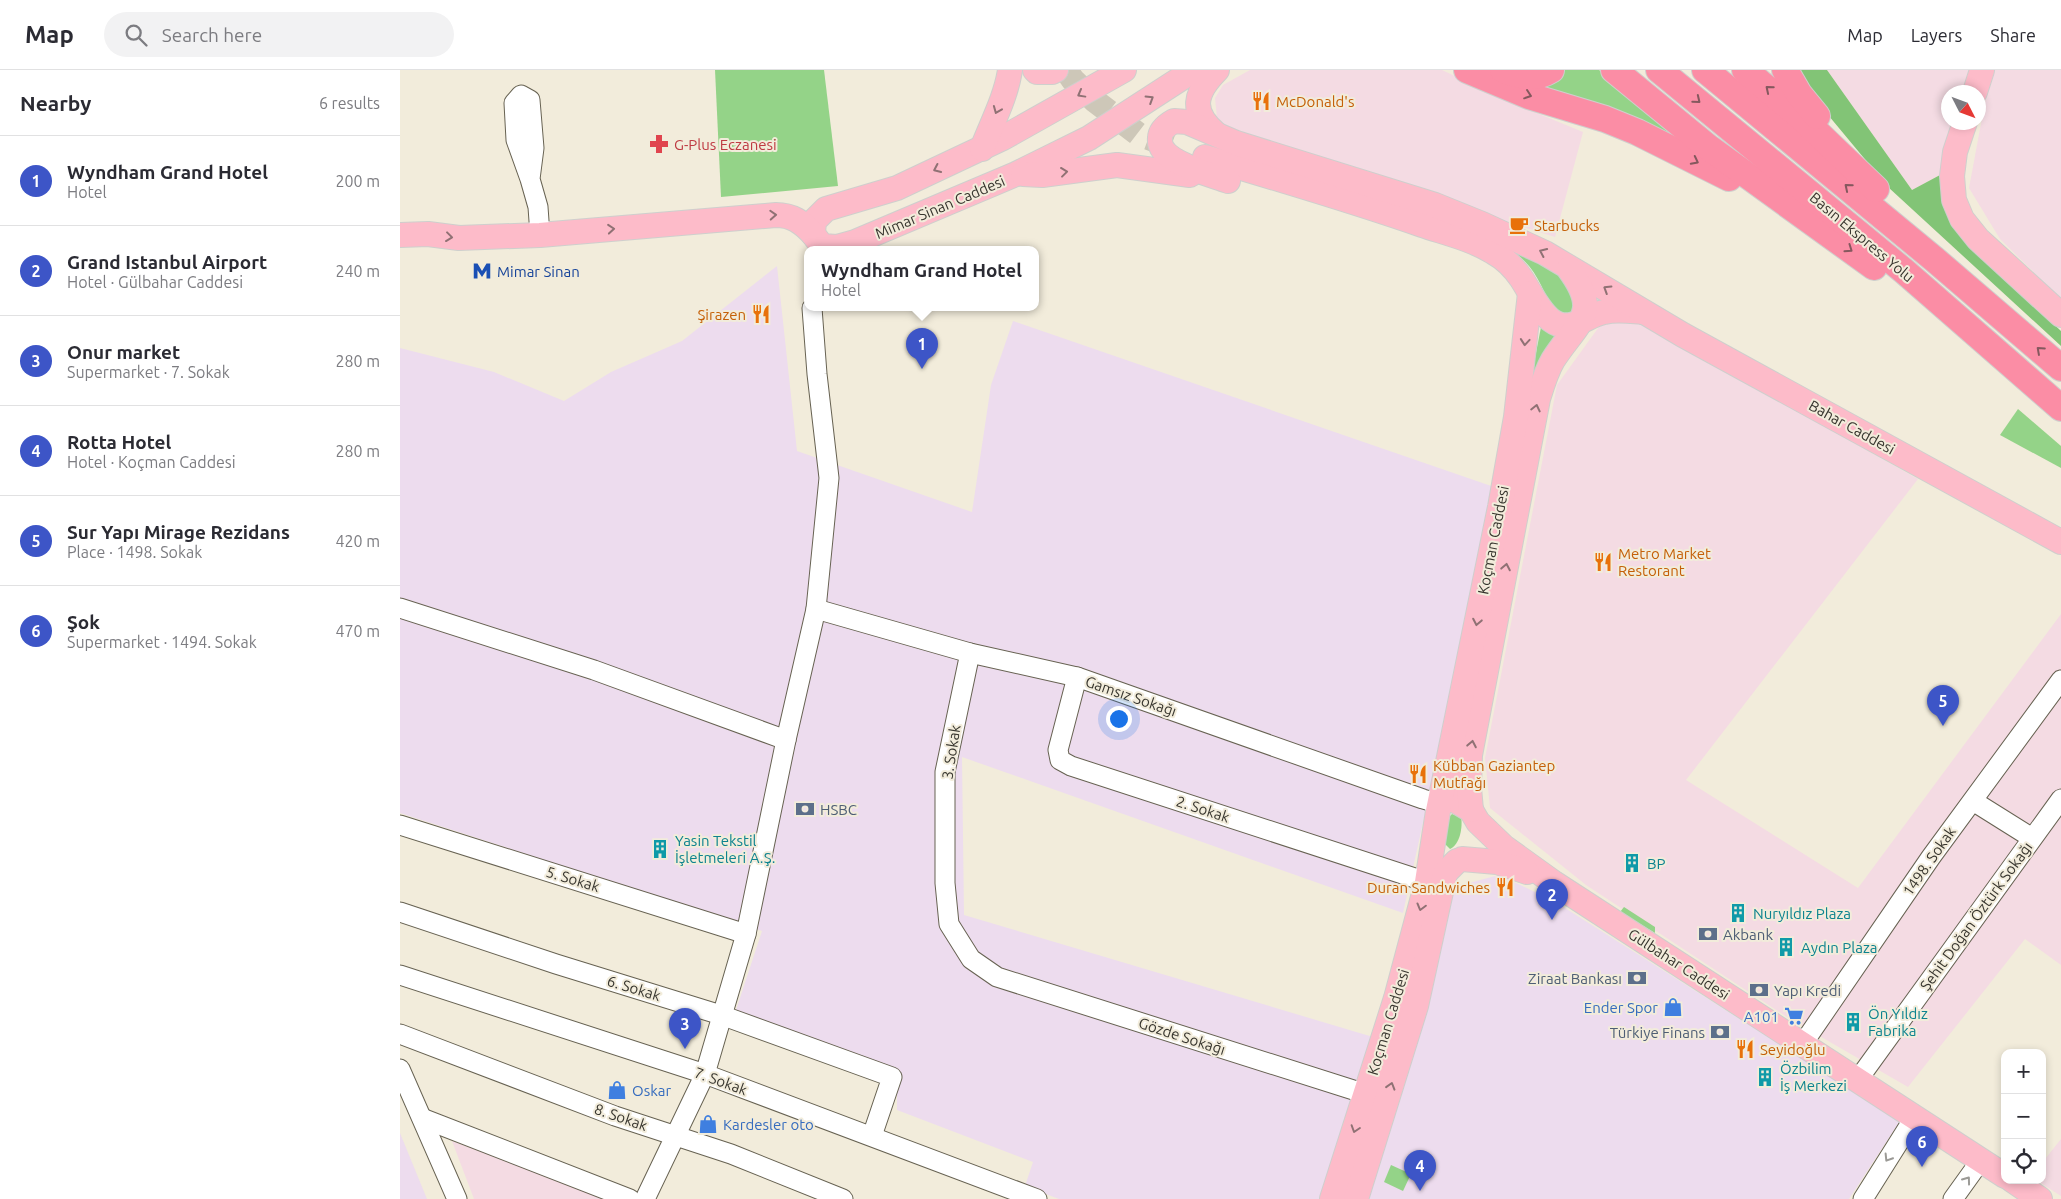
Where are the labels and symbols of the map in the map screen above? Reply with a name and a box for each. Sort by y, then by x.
north arrow [1941,85,1986,130]
one-way arrow [1766,86,1775,95]
one-way arrow [1078,88,1087,98]
one-way arrow [1523,89,1532,99]
restaurant icon: McDonald's [1250,90,1272,112]
place label: McDonald's [1276,93,1354,110]
one-way arrow [1691,95,1700,103]
one-way arrow [1145,96,1154,106]
one-way arrow [993,105,1003,113]
pharmacy icon: G-Plus Eczanesi [648,133,670,155]
place label: G-Plus Eczanesi [674,136,777,153]
one-way arrow [1690,155,1699,165]
one-way arrow [934,163,943,173]
one-way arrow [1061,167,1069,178]
street label: Mimar Sinan Caddesi [873,172,1007,242]
one-way arrow [1845,184,1854,193]
street label: Basın Ekspress Yolu [1807,189,1917,285]
one-way arrow [769,210,777,221]
cafe icon: Starbucks [1508,214,1530,236]
place label: Starbucks [1534,217,1600,234]
one-way arrow [607,224,615,235]
one-way arrow [445,231,453,242]
one-way arrow [1843,243,1853,252]
one-way arrow [1539,248,1548,259]
metro station icon: Mimar Sinan [471,260,493,282]
place label: Mimar Sinan [497,263,580,280]
one-way arrow [1603,286,1612,296]
restaurant icon: Şirazen [750,303,772,325]
place label: Şirazen [698,306,746,323]
pin: 1 [906,328,938,369]
one-way arrow [1520,338,1531,346]
one-way arrow [2037,347,2046,356]
street label: Bahar Caddesi [1806,396,1898,458]
one-way arrow [1530,403,1541,412]
street label: Koçman Caddesi [1474,484,1512,596]
place label: Metro Market Restorant [1618,545,1711,579]
restaurant icon: Metro Market Restorant [1592,551,1614,573]
one-way arrow [1500,563,1510,572]
one-way arrow [1472,618,1483,627]
street label: Gamsız Sokağı [1083,672,1179,720]
pin: 5 [1927,685,1959,726]
your location [1106,706,1132,732]
street label: 3. Sokak [938,723,964,781]
one-way arrow [1467,740,1477,748]
place label: Kübban Gaziantep Mutfağı [1433,757,1555,791]
restaurant icon: Kübban Gaziantep Mutfağı [1407,763,1429,785]
street label: 2. Sokak [1174,792,1232,826]
bank icon: HSBC [794,798,816,820]
place label: HSBC [820,801,857,818]
street label: 1498. Sokak [1899,823,1959,899]
place label: Yasin Tekstil İşletmeleri A.Ş. [675,832,775,866]
building icon: Yasin Tekstil İşletmeleri A.Ş. [649,838,671,860]
street label: Şehit Doğan Öztürk Sokağı [1916,838,2036,994]
building icon: BP [1621,852,1643,874]
place label: BP [1647,855,1666,872]
street label: 5. Sokak [544,863,602,895]
restaurant icon: Duran Sandwiches [1494,876,1516,898]
place label: Duran Sandwiches [1367,879,1490,896]
pin: 2 [1536,879,1568,920]
one-way arrow [1416,902,1427,911]
building icon: Nuryıldız Plaza [1727,902,1749,924]
place label: Nuryıldız Plaza [1753,905,1851,922]
bank icon: Akbank [1697,923,1719,945]
street label: Gülbahar Caddesi [1625,925,1733,1003]
place label: Akbank [1723,926,1773,943]
building icon: Aydın Plaza [1775,936,1797,958]
place label: Aydın Plaza [1801,939,1878,956]
street label: Koçman Caddesi [1364,967,1412,1077]
bank icon: Ziraat Bankası [1626,967,1648,989]
place label: Ziraat Bankası [1528,970,1622,987]
street label: 6. Sokak [605,972,663,1004]
bank icon: Yapı Kredi [1748,979,1770,1001]
place label: Yapı Kredi [1774,982,1841,999]
shop icon: Ender Spor [1662,996,1684,1018]
place label: Ender Spor [1584,999,1658,1016]
supermarket icon: A101 [1783,1005,1805,1027]
place label: Ön Yıldız Fabrika [1868,1005,1928,1039]
pin: 3 [669,1008,701,1049]
place label: A101 [1744,1008,1779,1025]
building icon: Ön Yıldız Fabrika [1842,1011,1864,1033]
street label: Gözde Sokağı [1137,1014,1227,1058]
bank icon: Türkiye Finans [1709,1021,1731,1043]
place label: Türkiye Finans [1610,1024,1705,1041]
restaurant icon: Seyidoğlu [1734,1038,1756,1060]
place label: Seyidoğlu [1760,1041,1826,1058]
place label: Özbilim İş Merkezi [1780,1060,1847,1094]
street label: 7. Sokak [692,1064,750,1099]
building icon: Özbilim İş Merkezi [1754,1066,1776,1088]
shop icon: Oskar [606,1079,628,1101]
place label: Oskar [632,1082,671,1099]
one-way arrow [1386,1082,1396,1090]
street label: 8. Sokak [592,1100,650,1134]
shop icon: Kardesler oto [697,1113,719,1135]
place label: Kardesler oto [723,1116,814,1133]
one-way arrow [1350,1125,1360,1133]
pin: 6 [1906,1126,1938,1167]
pin: 4 [1404,1150,1436,1191]
one-way arrow [1885,1153,1895,1162]
one-way arrow [1961,1176,1970,1186]

